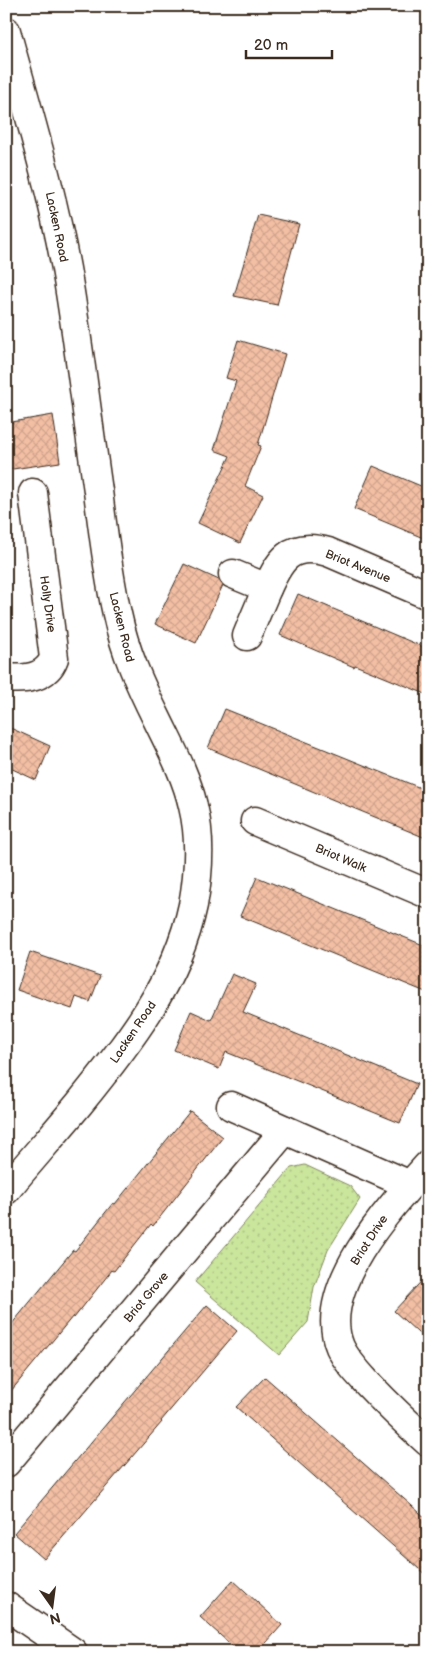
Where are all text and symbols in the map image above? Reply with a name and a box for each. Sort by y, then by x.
scale bar [246,28,333,60]
text: 20 m [254,36,288,55]
street label: Lacken Road [42,191,71,264]
street label: Briot Avenue [323,547,393,586]
street label: Holly Drive [36,575,59,633]
street label: Lacken Road [106,591,137,664]
street label: Briot Walk [313,841,369,876]
street label: Lacken Road [107,998,160,1066]
street label: Briot Drive [348,1212,391,1268]
street label: Briot Grove [121,1269,172,1326]
north arrow [28,1580,78,1630]
text: N [48,1609,62,1628]

